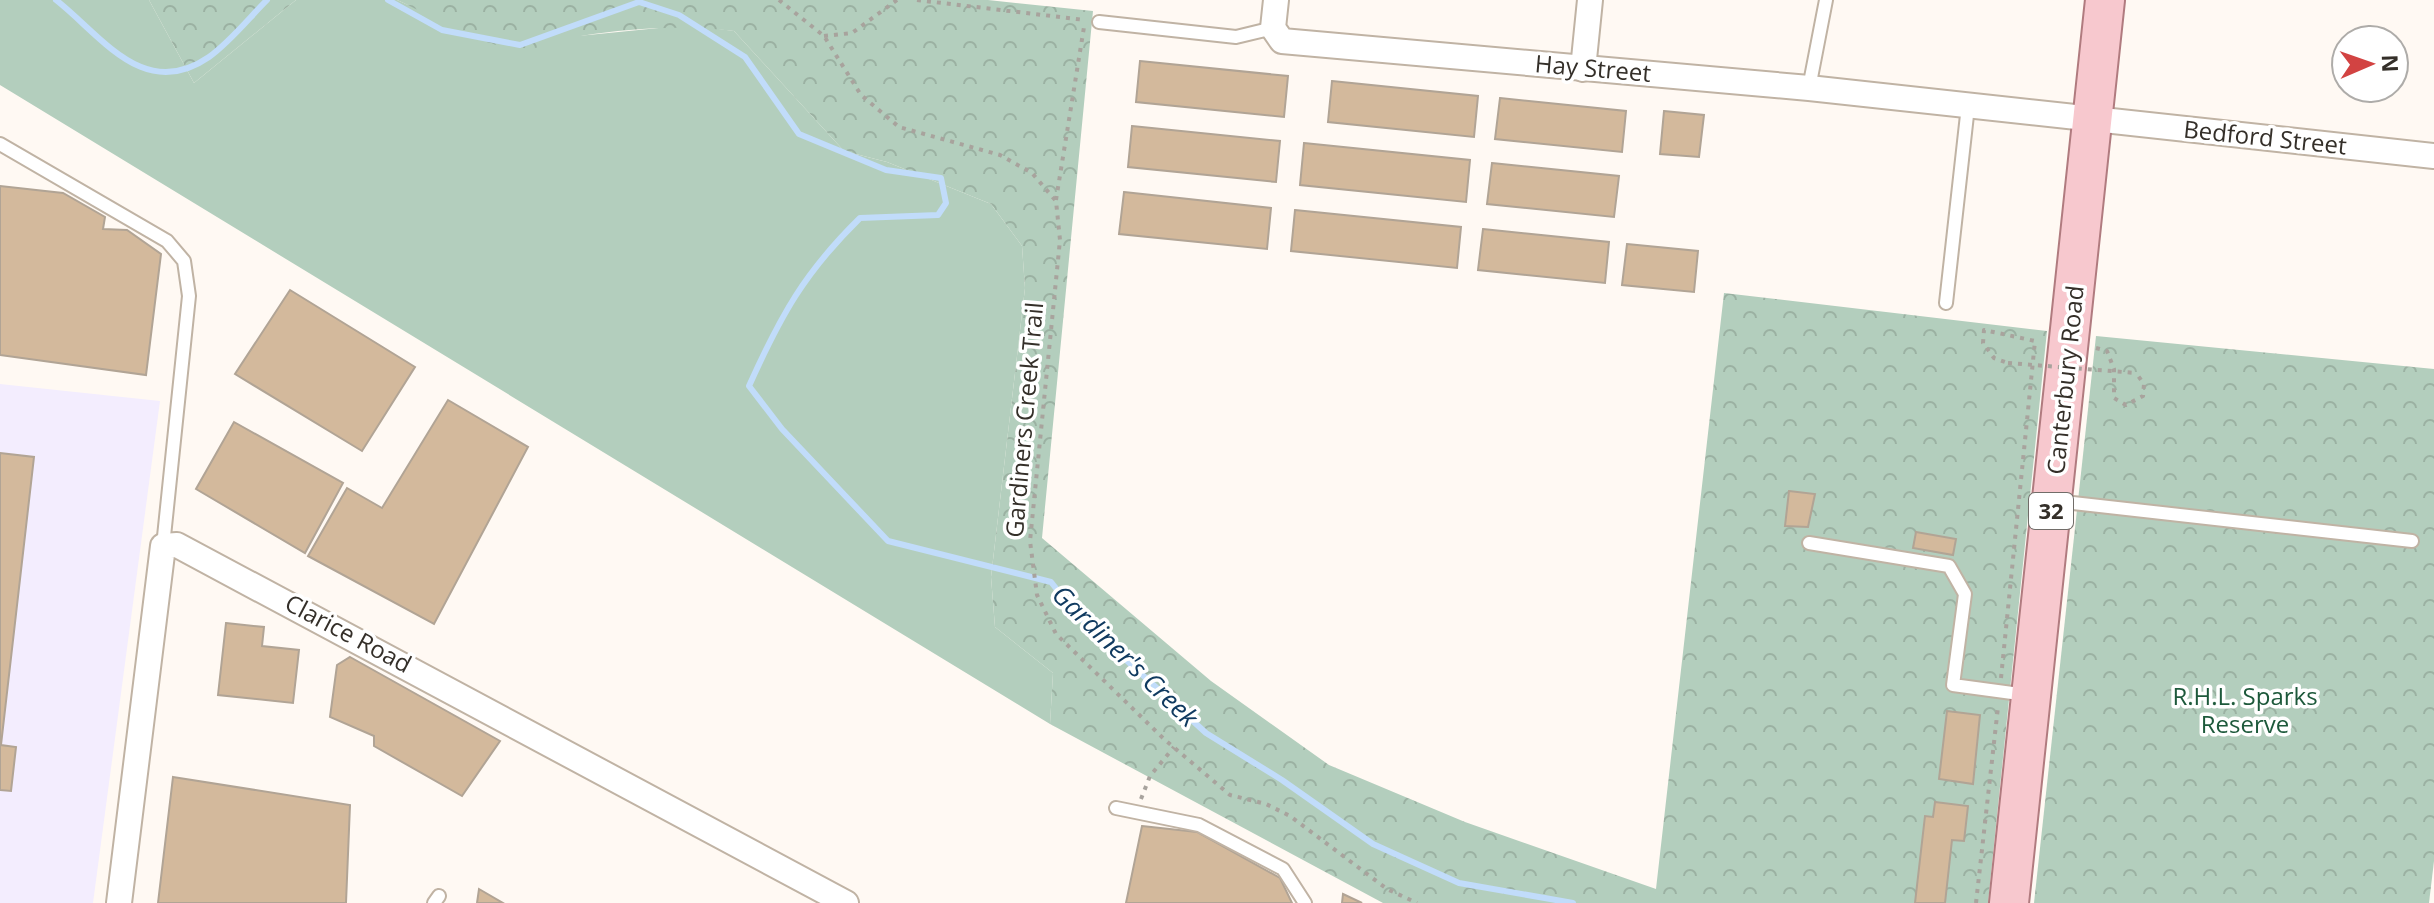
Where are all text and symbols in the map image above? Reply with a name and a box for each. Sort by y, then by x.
north arrow [2330,24,2410,104]
street label: Hay Street [1534,46,1653,89]
text: N [2376,54,2406,73]
street label: Bedford Street [2182,112,2348,161]
street label: Canterbury Road [2038,284,2091,476]
street label: Gardiners Creek Trail [997,301,1050,539]
road number: 32 [2029,493,2073,529]
water label: Gardiner's Creek [1045,576,1208,735]
street label: Clarice Road [280,586,418,680]
park label: R.H.L. Sparks Reserve [2172,679,2318,740]

